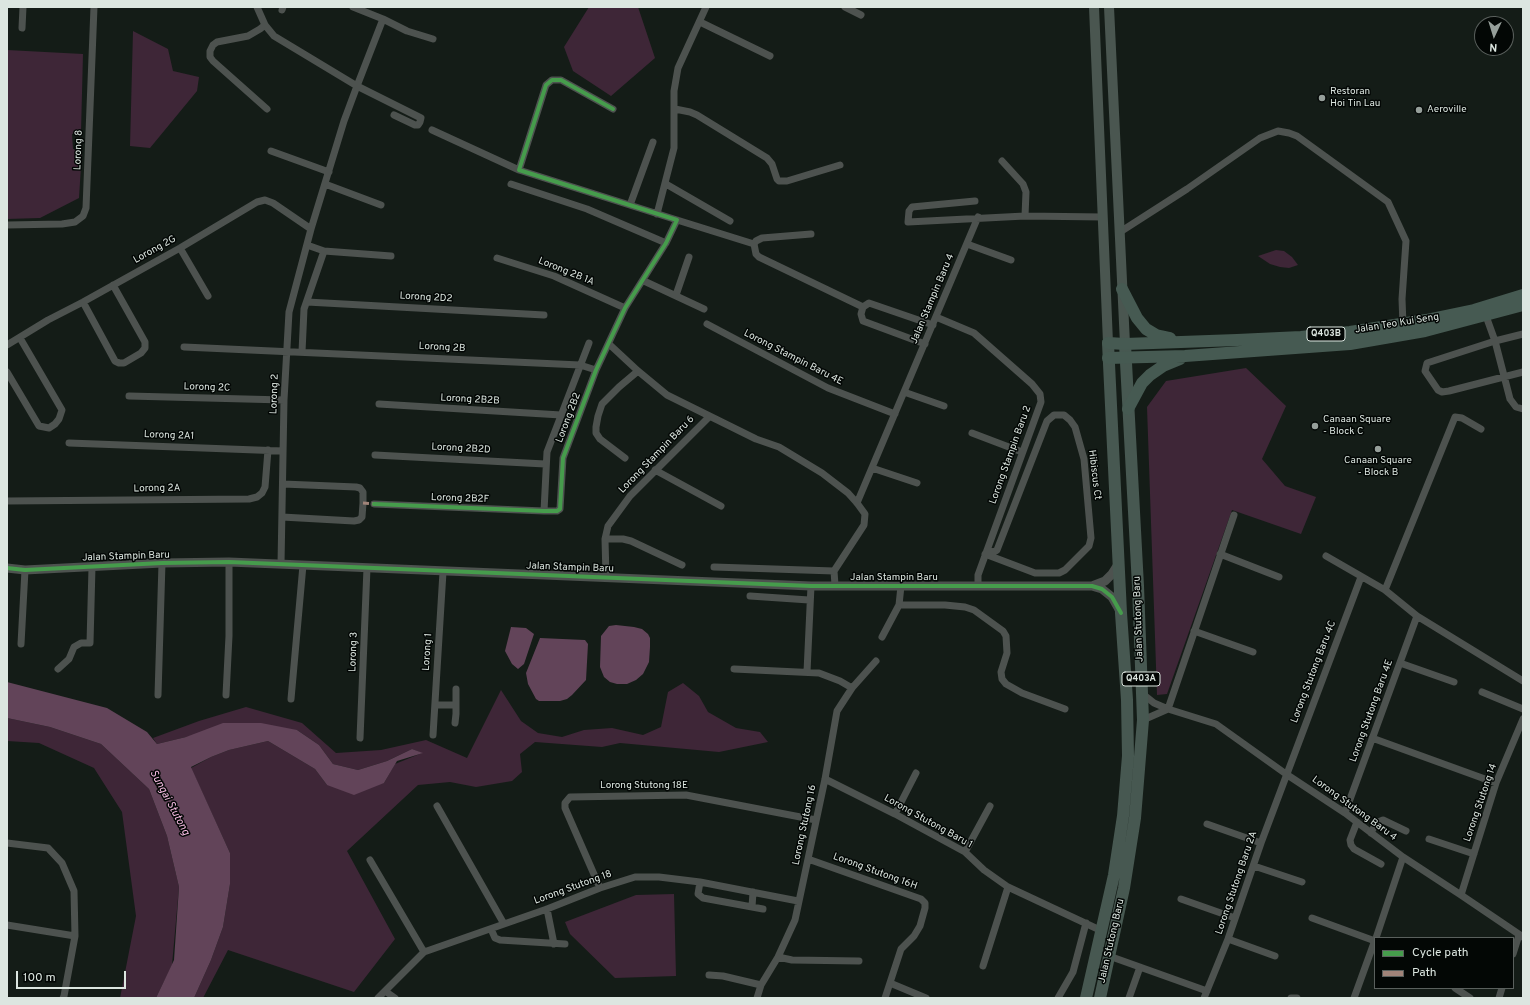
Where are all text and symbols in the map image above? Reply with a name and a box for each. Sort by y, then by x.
north arrow [1474,16,1514,56]
text: N [1489,40,1498,54]
place label: Restoran Hoi Tin Lau [1330,86,1380,110]
marker: Restoran Hoi Tin Lau [1317,93,1327,103]
place label: Aeroville [1427,104,1467,116]
marker: Aeroville [1414,105,1424,115]
street label: Lorong 8 [72,130,86,170]
street label: Lorong 2G [132,233,178,267]
street label: Jalan Stampin Baru 4 [909,252,957,346]
street label: Lorong 2B 1A [536,255,596,289]
street label: Lorong 2D2 [399,291,453,305]
street label: Jalan Teo Kui Seng [1354,311,1440,337]
road number: Q403B [1307,327,1345,341]
street label: Lorong Stampin Baru 4E [741,328,845,388]
street label: Lorong 2B [418,341,466,355]
street label: Lorong 2 [268,374,282,414]
street label: Lorong 2C [183,381,231,395]
street label: Lorong 2B2 [554,391,584,445]
street label: Lorong 2B2B [440,392,500,408]
street label: Lorong Stampin Baru 2 [988,404,1034,506]
street label: Lorong Stampin Baru 6 [617,414,697,496]
place label: Canaan Square - Block C [1323,414,1391,438]
marker: Canaan Square - Block C [1310,421,1320,431]
street label: Lorong 2A1 [144,429,194,443]
street label: Lorong 2B2D [431,441,491,457]
marker: Canaan Square - Block B [1373,444,1383,454]
street label: Hibiscus Ct [1085,449,1103,501]
place label: Canaan Square - Block B [1344,455,1412,478]
street label: Lorong 2A [133,483,181,495]
street label: Lorong 2B2F [431,492,489,506]
street label: Jalan Stampin Baru [82,549,170,565]
street label: Jalan Stampin Baru [526,560,614,576]
street label: Jalan Stampin Baru [850,572,938,584]
street label: Jalan Stutong Baru [1131,576,1147,662]
street label: Lorong Stutong Baru 4C [1289,619,1339,725]
street label: Lorong 3 [347,632,361,672]
street label: Lorong 1 [421,633,435,671]
street label: Lorong Stutong Baru 4E [1348,658,1396,764]
road number: Q403A [1122,672,1160,686]
street label: Lorong Stutong 14 [1462,762,1500,844]
water label: Sungai Stutong [146,768,192,838]
street label: Lorong Stutong Baru 4 [1309,774,1399,844]
street label: Lorong Stutong 18E [600,780,688,792]
street label: Lorong Stutong 16 [791,784,819,866]
street label: Lorong Stutong Baru 1 [882,793,974,851]
street label: Lorong Stutong Baru 2A [1214,830,1260,936]
street label: Lorong Stutong 16H [831,851,919,893]
street label: Lorong Stutong 18 [532,868,614,908]
street label: Jalan Stutong Baru [1096,898,1128,984]
legend [1374,937,1514,989]
text: Cycle path [1412,945,1469,961]
scale bar [18,963,128,989]
text: Path [1412,965,1437,981]
text: 100 m [23,970,56,986]

